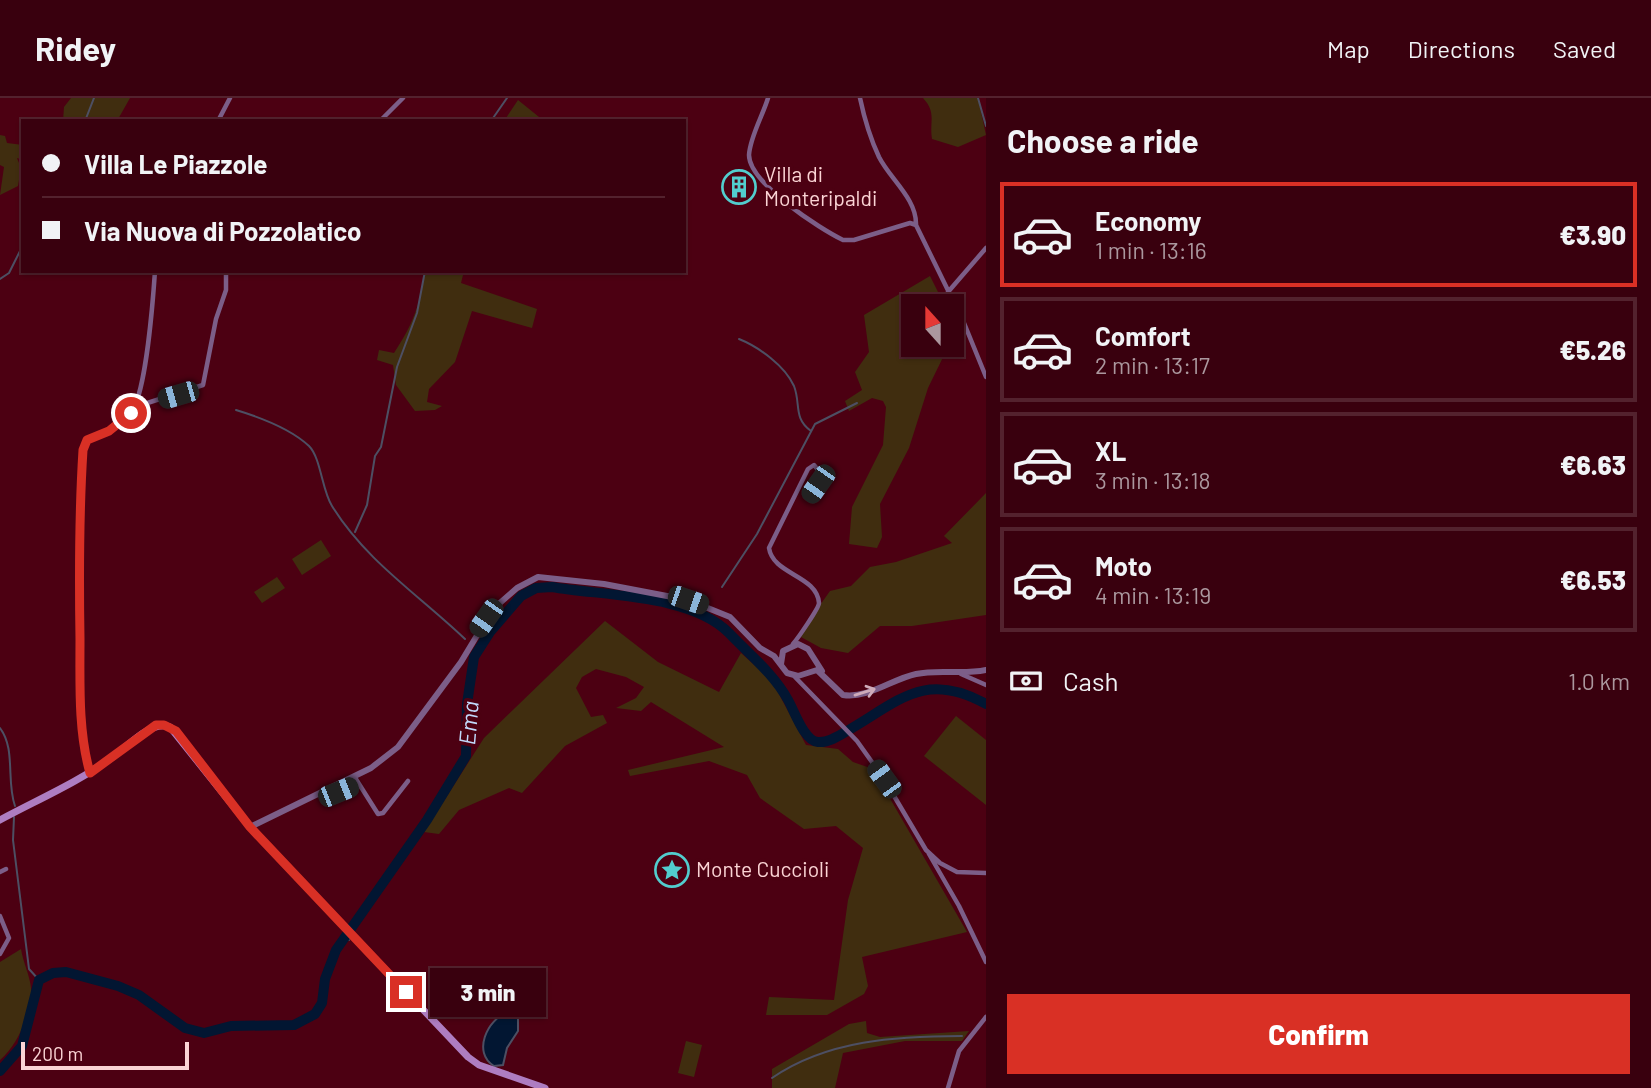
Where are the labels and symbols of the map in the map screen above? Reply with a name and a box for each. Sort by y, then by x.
place label: Villa di Monteripaldi [764,161,877,210]
building icon: Villa di Monteripaldi [720,168,758,206]
north arrow [901,294,964,357]
car [155,379,202,411]
route start [115,397,147,429]
car [798,461,839,507]
car [665,583,712,617]
car [466,595,507,641]
one-way arrow [853,685,875,698]
water label: Ema [452,700,484,746]
car [864,756,905,802]
car [315,774,362,810]
place icon: Monte Cuccioli [653,851,691,889]
place label: Monte Cuccioli [696,856,829,881]
callout: 3 min [430,968,546,1016]
route end [390,976,422,1008]
scale bar [21,1039,189,1071]

